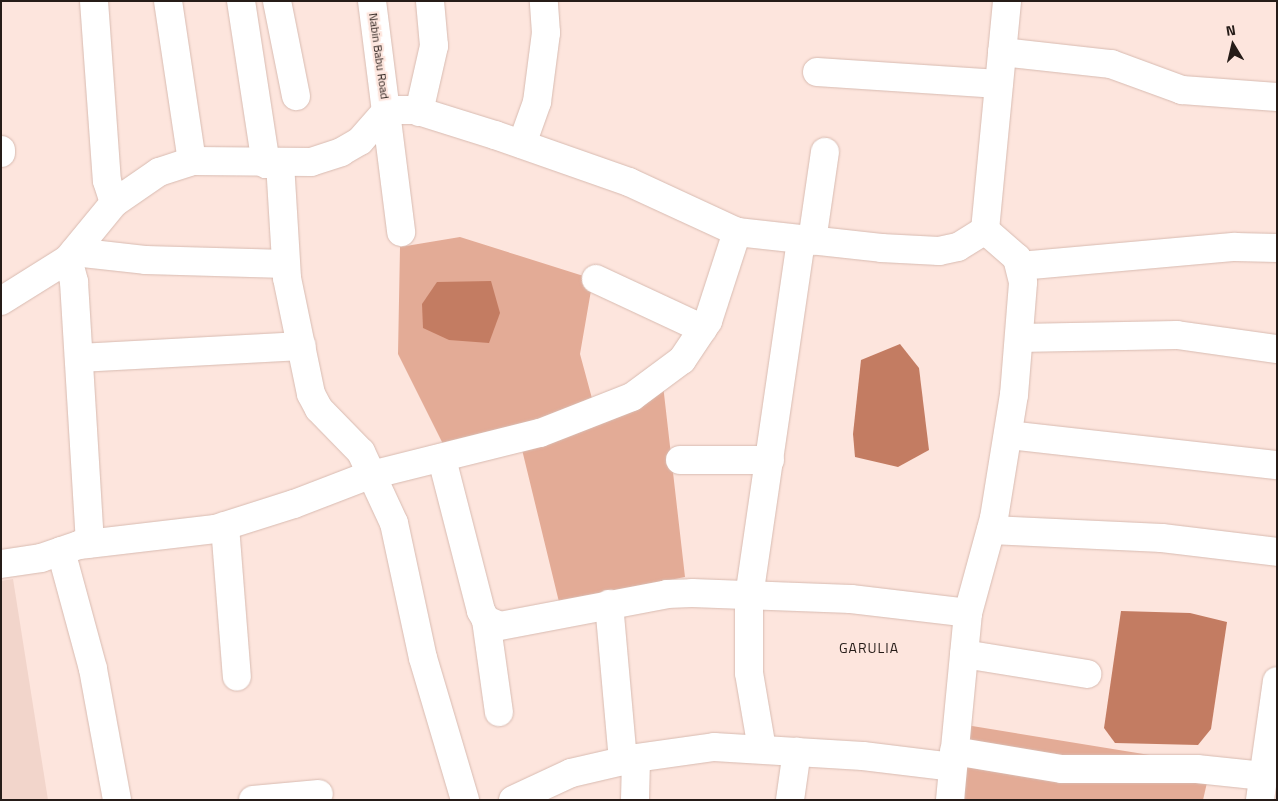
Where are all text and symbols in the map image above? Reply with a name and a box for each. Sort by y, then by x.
street label: Nabin Babu Road [366,12,392,100]
text: N [1224,19,1237,41]
north arrow [1208,20,1258,70]
district label: GARULIA [838,640,900,656]

